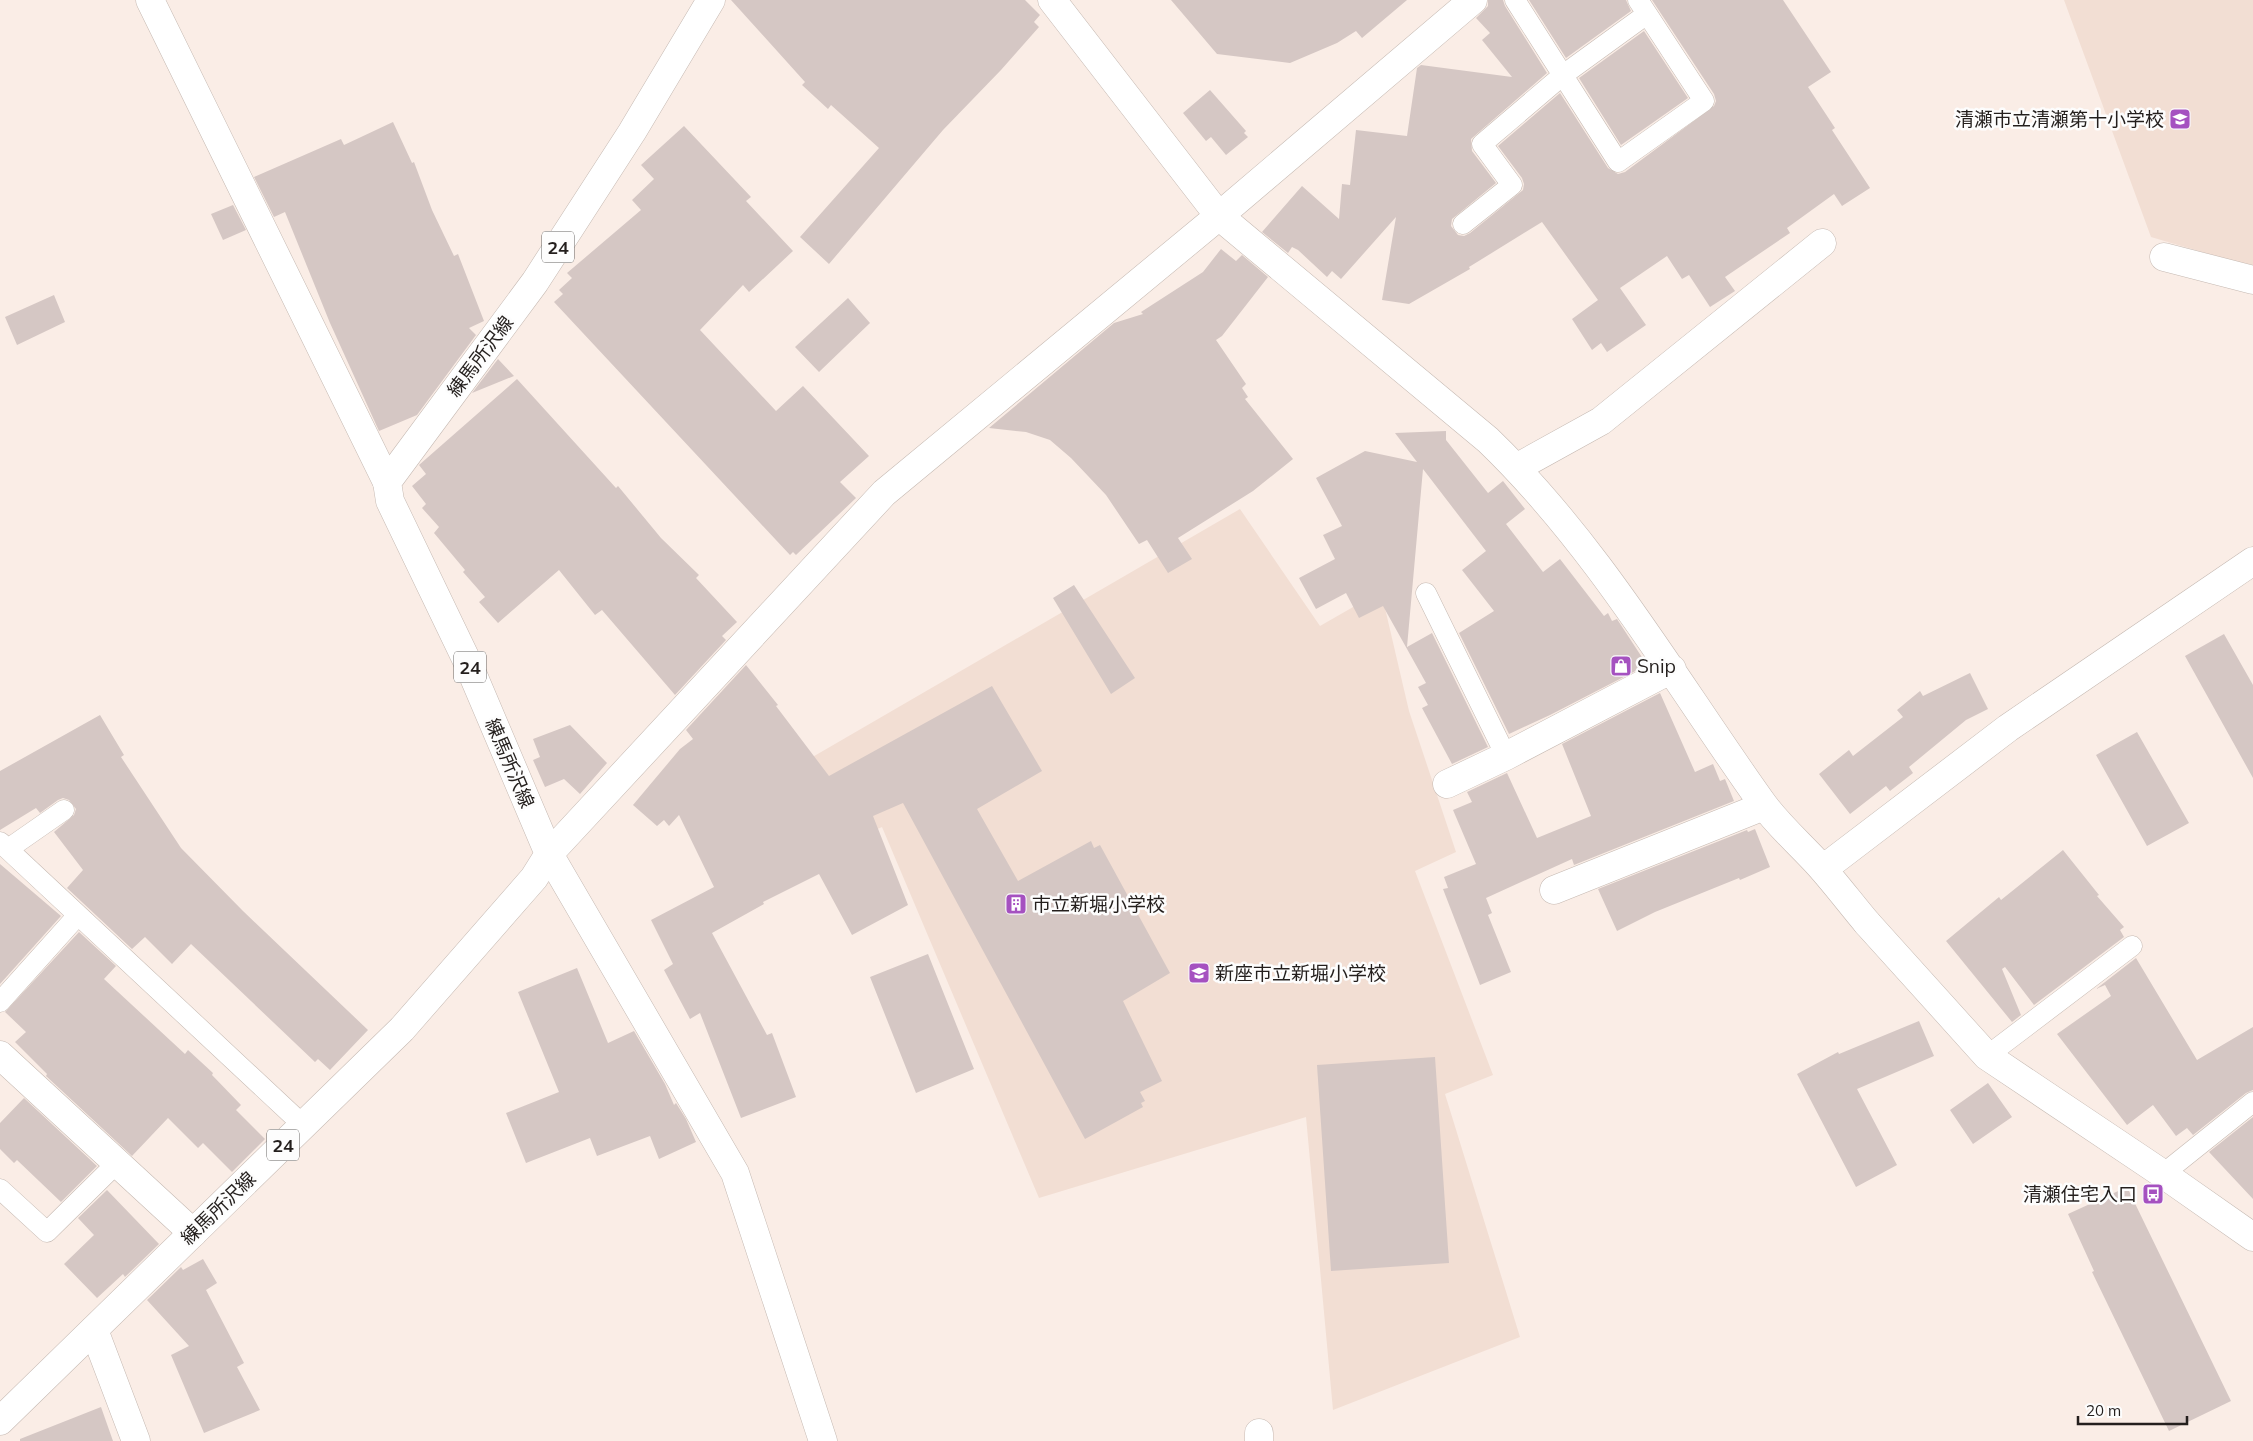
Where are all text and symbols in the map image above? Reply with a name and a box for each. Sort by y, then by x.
place label: 清瀬市立清瀬第十小学校 [1955,107,2164,131]
school or university icon: 清瀬市立清瀬第十小学校 [2168,107,2192,131]
road number: 24 [542,232,574,262]
street label: 練馬所沢線 [442,311,518,401]
road number: 24 [454,652,486,682]
shop icon: Snip [1609,654,1633,678]
place label: Snip [1637,654,1676,678]
street label: 練馬所沢線 [480,715,540,811]
building icon: 市立新堀小学校 [1004,892,1028,916]
place label: 市立新堀小学校 [1032,892,1165,916]
school or university icon: 新座市立新堀小学校 [1187,961,1211,985]
place label: 新座市立新堀小学校 [1215,961,1386,985]
road number: 24 [267,1130,299,1160]
street label: 練馬所沢線 [175,1166,261,1250]
place label: 清瀬住宅入口 [2023,1182,2137,1206]
bus stop icon: 清瀬住宅入口 [2141,1182,2165,1206]
scale bar [2078,1394,2187,1426]
text: 20 m [2086,1401,2121,1420]

